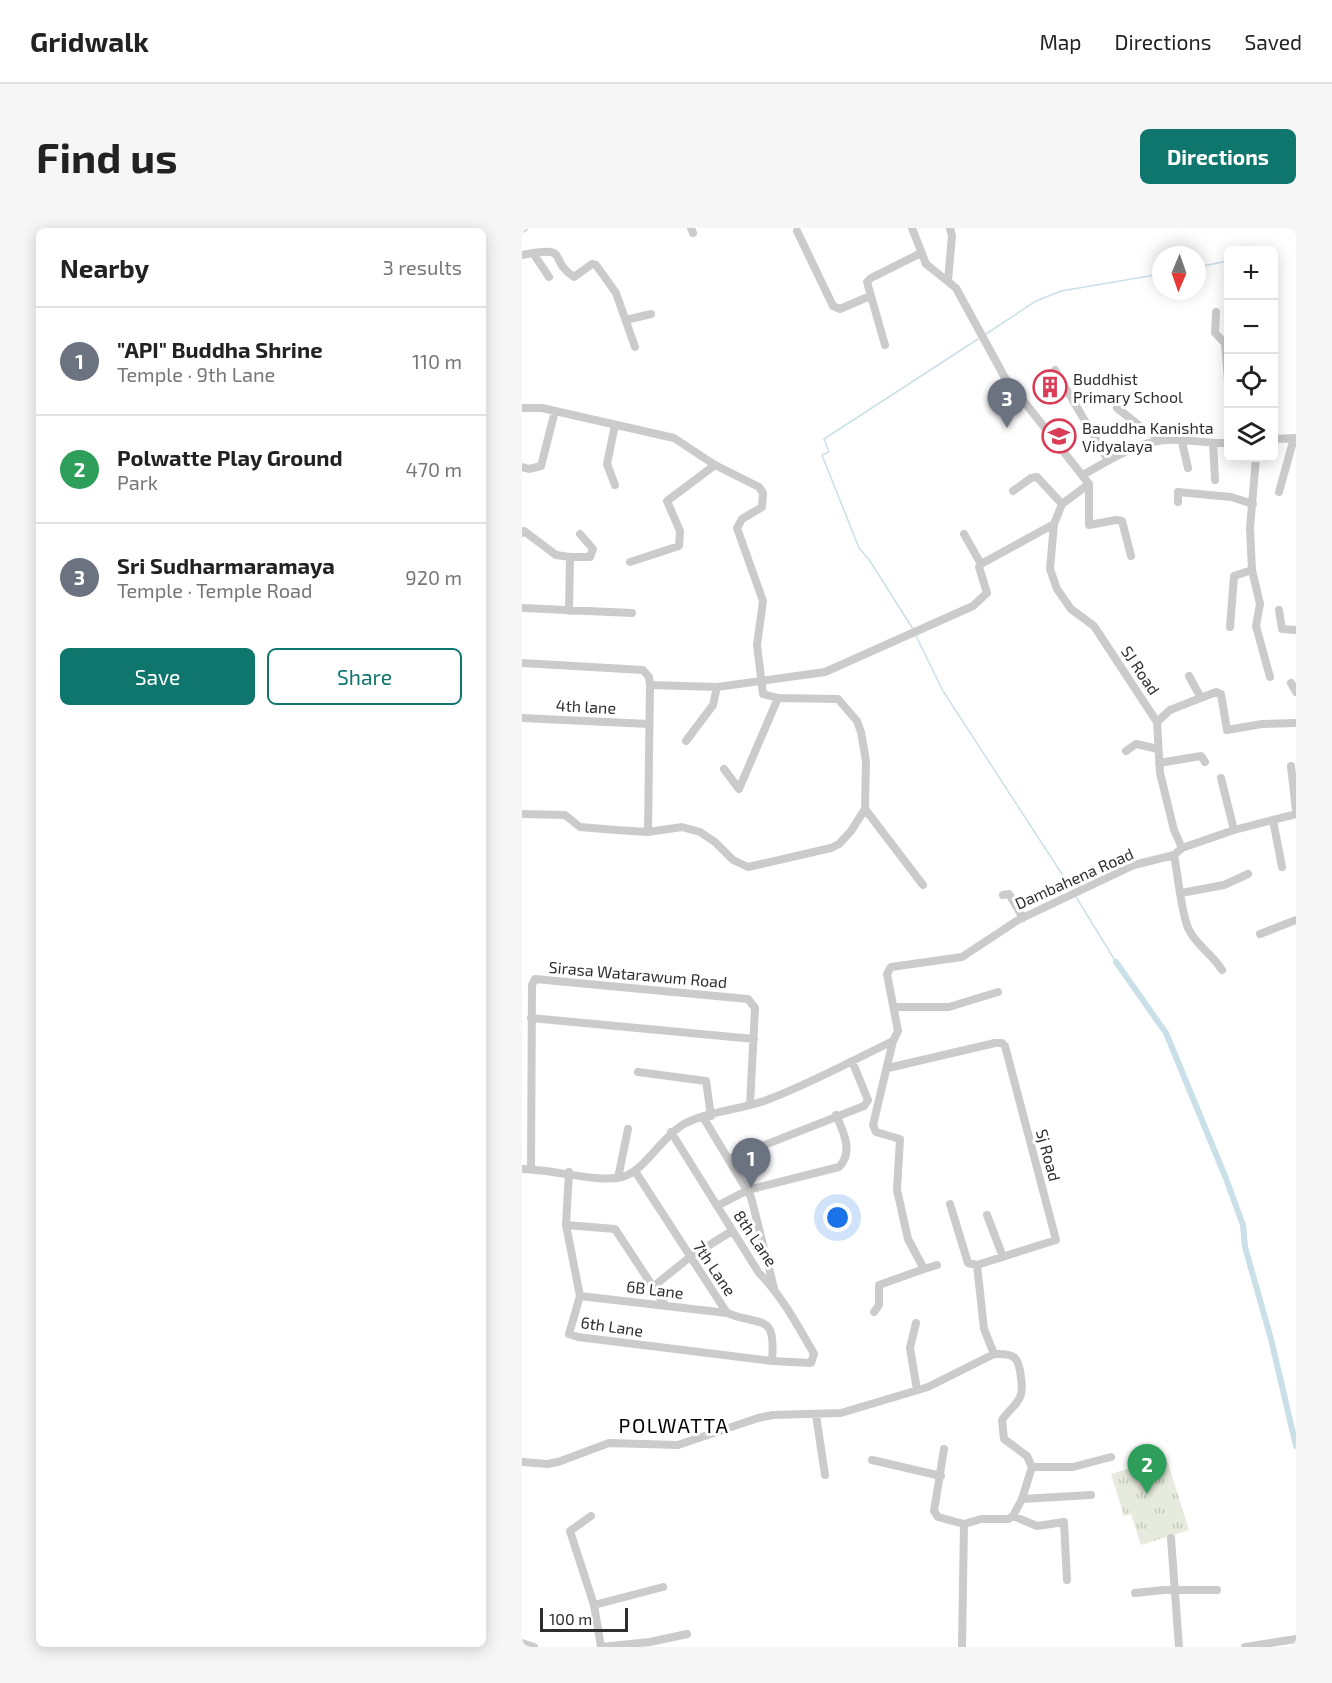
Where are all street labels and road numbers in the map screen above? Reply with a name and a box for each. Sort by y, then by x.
street label: SJ Road [1118,642,1164,698]
street label: 4th lane [555,695,617,717]
street label: Dambahena Road [1012,843,1136,913]
street label: Sirasa Watarawum Road [548,957,728,991]
street label: Sj Road [1032,1127,1065,1184]
street label: 8th Lane [730,1206,782,1270]
street label: 7th Lane [690,1237,740,1299]
street label: 6B Lane [625,1276,685,1302]
street label: 6th Lane [579,1312,645,1340]

